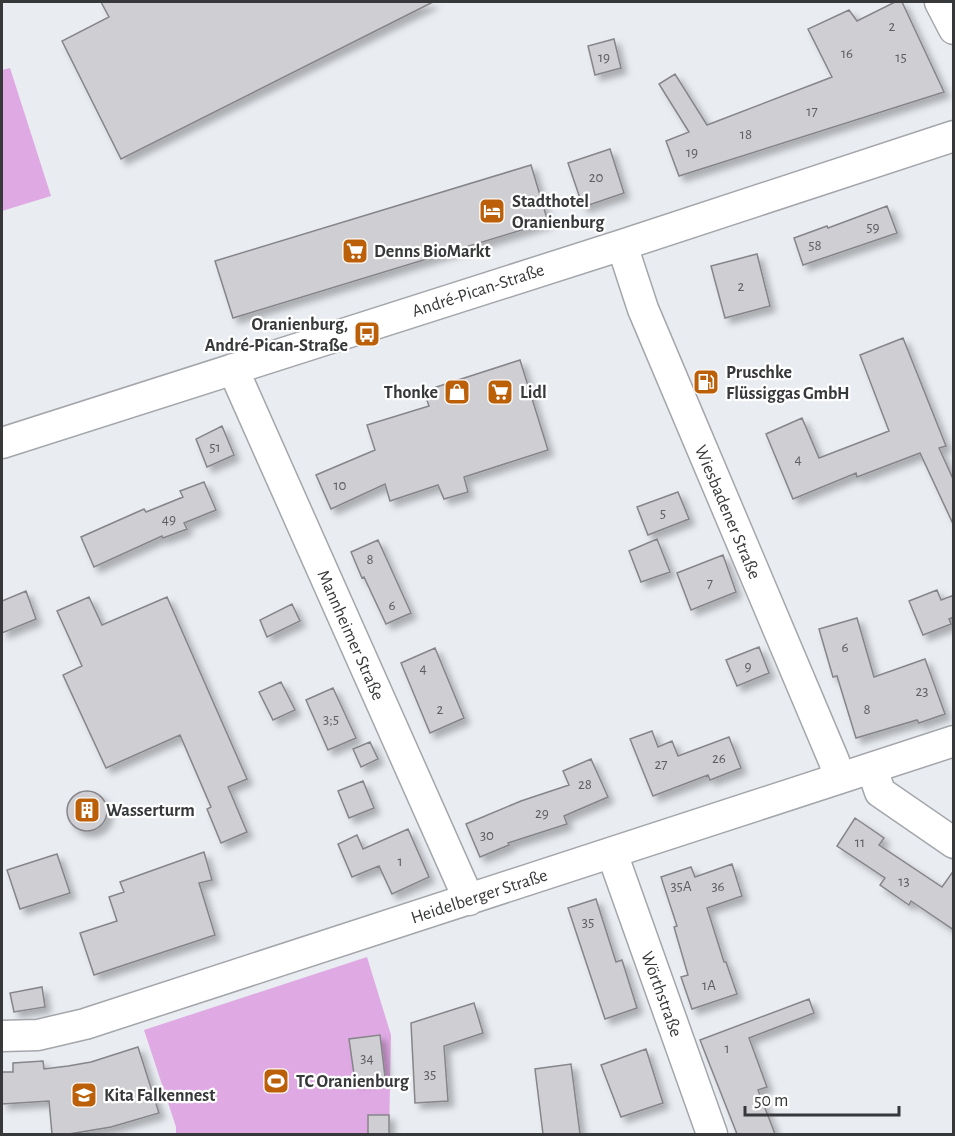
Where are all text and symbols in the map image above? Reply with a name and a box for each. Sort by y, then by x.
house number: 2 [889,19,896,34]
house number: 16 [841,46,853,61]
house number: 19 [598,50,610,65]
house number: 15 [895,50,907,65]
house number: 17 [806,104,818,119]
house number: 18 [740,127,752,142]
house number: 19 [686,145,698,160]
house number: 20 [589,170,603,185]
place label: Stadthotel Oranienburg [512,193,605,232]
hotel icon: Stadthotel Oranienburg [477,196,507,226]
house number: 59 [866,220,880,235]
supermarket icon: Denns BioMarkt [340,236,370,266]
house number: 58 [808,238,822,253]
place label: Denns BioMarkt [374,243,491,261]
street label: André-Pican-Straße [410,261,547,321]
house number: 2 [738,279,745,294]
place label: Oranienburg, André-Pican-Straße [205,316,348,355]
bus stop icon: Oranienburg, André-Pican-Straße [352,319,382,349]
place label: Pruschke Flüssiggas GmbH [726,364,850,403]
fuel station icon: Pruschke Flüssiggas GmbH [691,367,721,397]
shop icon: Thonke [442,377,472,407]
supermarket icon: Lidl [485,377,515,407]
place label: Thonke [384,384,438,402]
place label: Lidl [520,384,547,402]
house number: 51 [209,440,221,455]
street label: Wiesbadener Straße [691,443,763,582]
house number: 4 [794,452,802,467]
house number: 10 [333,478,347,493]
house number: 5 [660,506,666,521]
house number: 49 [162,512,176,527]
house number: 8 [366,552,374,567]
street label: Mannheimer Straße [313,568,387,703]
house number: 7 [707,576,713,591]
house number: 6 [388,598,396,613]
house number: 6 [841,640,849,655]
house number: 9 [744,659,752,674]
house number: 4 [419,661,427,676]
house number: 23 [915,684,929,699]
house number: 2 [437,702,444,717]
house number: 8 [863,702,871,717]
house number: 3;5 [323,712,339,727]
house number: 26 [712,751,726,766]
house number: 27 [654,757,668,772]
house number: 28 [578,777,592,792]
building icon: Wasserturm [72,795,102,825]
place label: Wasserturm [106,802,195,820]
house number: 29 [535,806,549,821]
house number: 30 [480,828,494,843]
house number: 11 [855,835,865,850]
house number: 1 [397,854,403,869]
street label: Heidelberger Straße [409,866,550,928]
house number: 13 [898,874,910,889]
house number: 35A [670,879,692,894]
house number: 36 [711,879,725,894]
house number: 35 [582,915,594,930]
street label: Wörthstraße [637,949,685,1039]
house number: 1A [702,978,716,993]
house number: 1 [724,1041,730,1056]
house number: 34 [360,1051,374,1066]
sports icon: TC Oranienburg [261,1066,291,1096]
house number: 35 [424,1067,436,1082]
place label: TC Oranienburg [296,1073,410,1091]
scale bar [745,1079,900,1117]
school or university icon: Kita Falkennest [69,1080,99,1110]
place label: Kita Falkennest [104,1087,215,1105]
text: 50 m [754,1092,788,1110]

